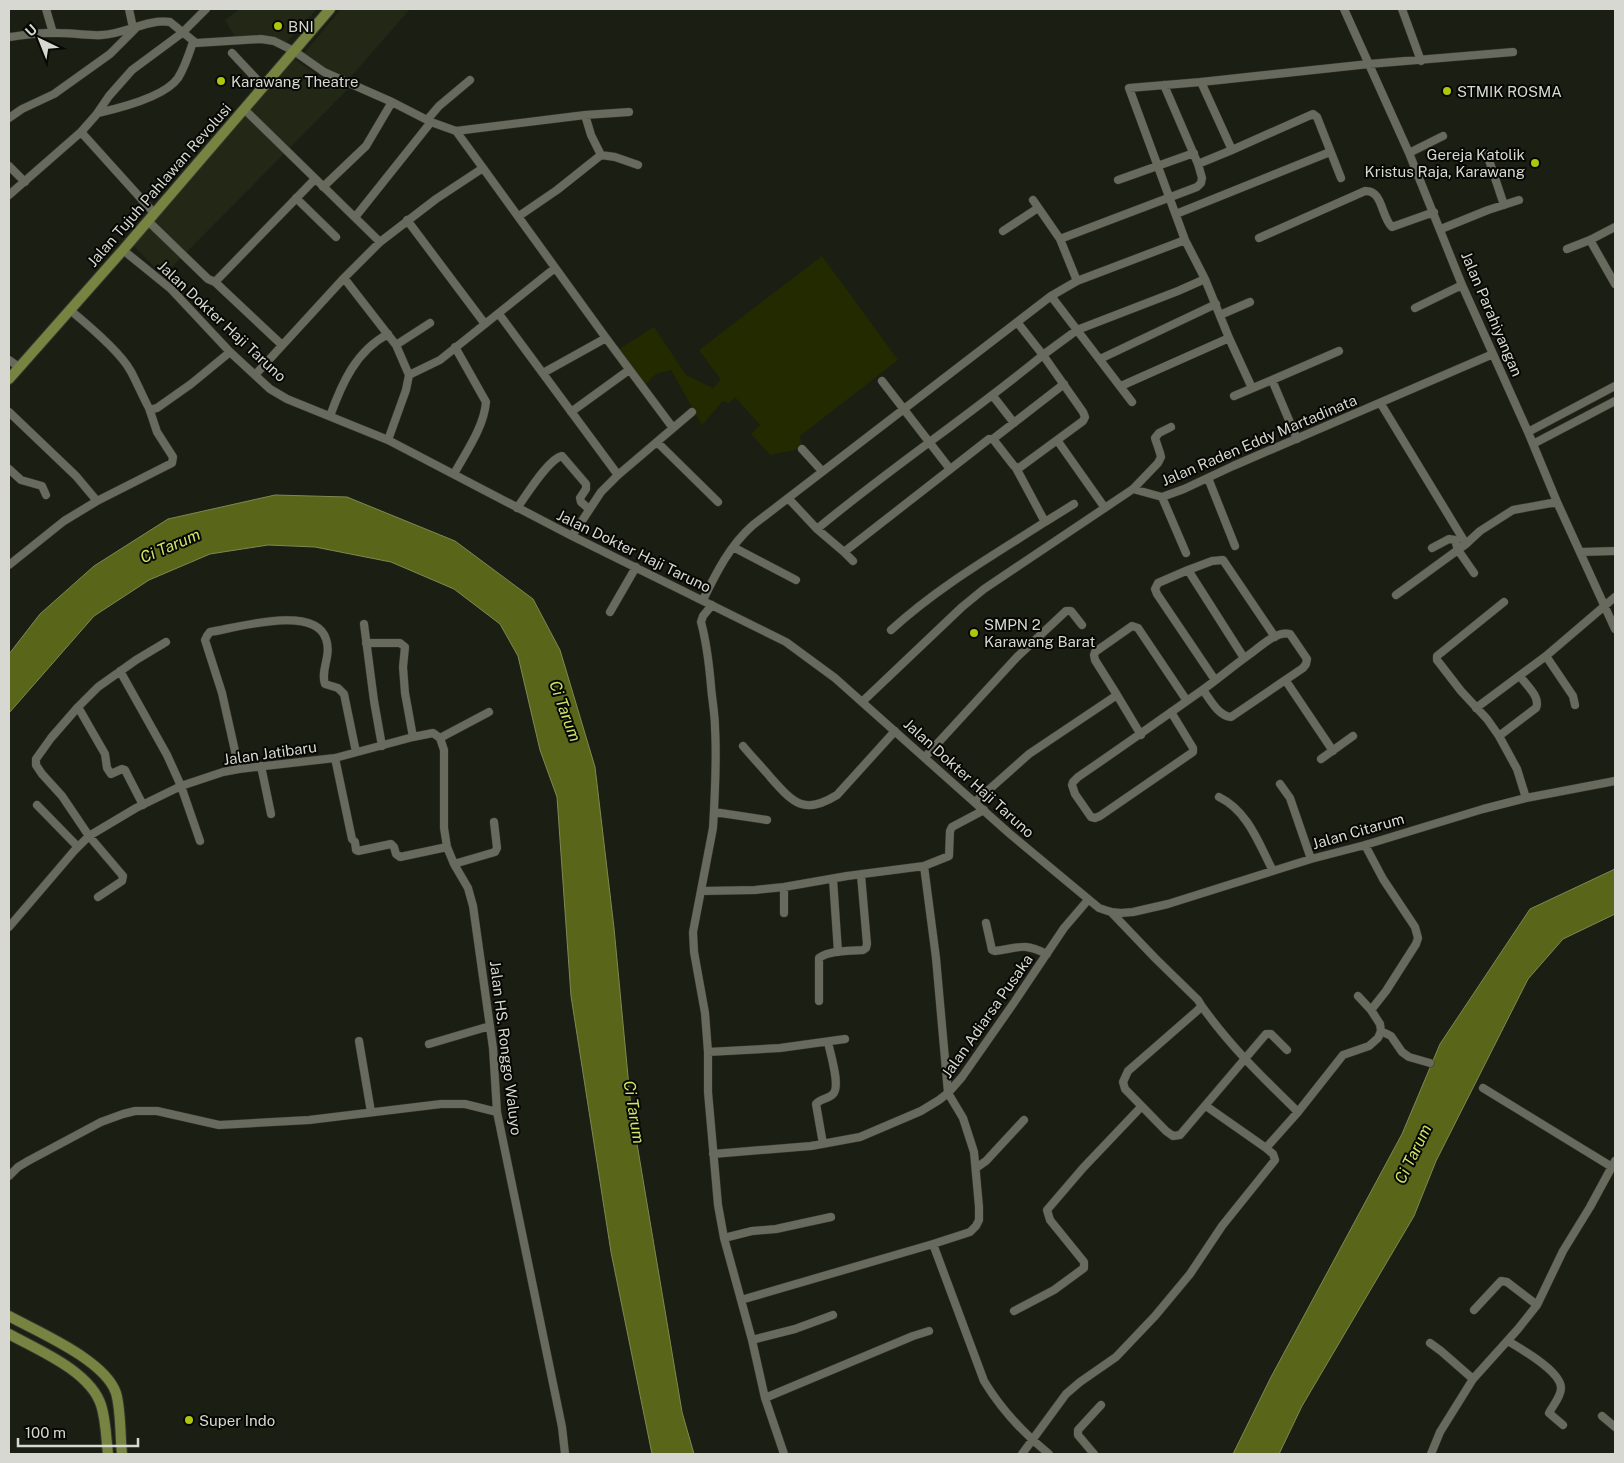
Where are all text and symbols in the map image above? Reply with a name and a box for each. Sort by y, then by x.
north arrow [15,15,65,65]
place label: BNI [288,18,314,35]
marker: BNI [272,20,284,32]
text: U [22,21,40,40]
place label: Karawang Theatre [231,73,359,90]
marker: Karawang Theatre [215,75,227,87]
place label: STMIK ROSMA [1457,83,1562,100]
marker: STMIK ROSMA [1441,85,1453,97]
street label: Jalan Tujuh Pahlawan Revolusi [84,100,234,270]
place label: Gereja Katolik Kristus Raja, Karawang [1365,146,1525,180]
marker: Gereja Katolik Kristus Raja, Karawang [1529,157,1541,169]
street label: Jalan Parahiyangan [1458,249,1526,379]
street label: Jalan Dokter Haji Taruno [154,257,290,385]
street label: Jalan Raden Eddy Martadinata [1159,391,1359,489]
street label: Jalan Dokter Haji Taruno [554,506,714,596]
water label: Ci Tarum [137,525,203,567]
place label: SMPN 2 Karawang Barat [984,616,1095,650]
marker: SMPN 2 Karawang Barat [968,627,980,639]
water label: Ci Tarum [545,678,585,744]
street label: Jalan Dokter Haji Taruno [900,715,1038,841]
street label: Jalan Jatibaru [222,738,318,768]
street label: Jalan Citarum [1310,810,1406,852]
street label: Jalan Adiarsa Pusaka [938,951,1036,1081]
street label: Jalan HS. Ronggo Waluyo [487,960,525,1136]
water label: Ci Tarum [620,1079,648,1145]
water label: Ci Tarum [1391,1121,1435,1187]
place label: Super Indo [199,1412,275,1429]
marker: Super Indo [183,1414,195,1426]
scale bar [18,1416,138,1448]
text: 100 m [25,1424,66,1441]

